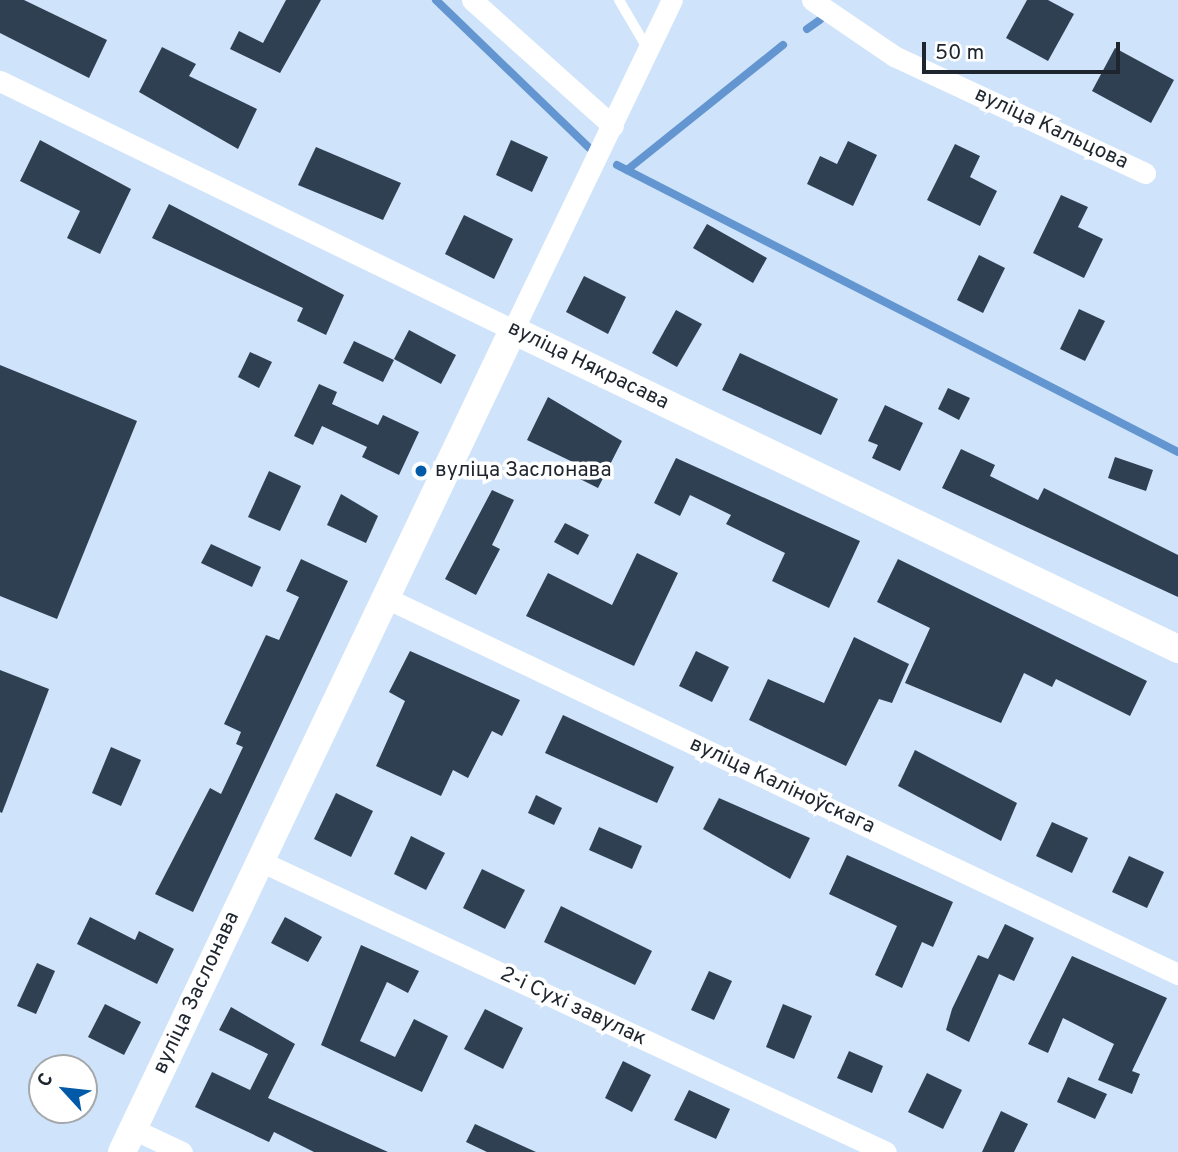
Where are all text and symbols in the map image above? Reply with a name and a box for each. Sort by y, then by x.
scale bar [926,28,1124,72]
text: 50 m [935,40,984,67]
street label: вуліца Кальцова [970,82,1132,176]
street label: вуліца Някрасава [503,316,673,416]
place label: вуліца Заслонава [435,458,611,484]
marker: вуліца Заслонава [413,463,429,479]
street label: вуліца Каліноўскага [685,732,879,840]
street label: вуліца Заслонава [148,908,246,1078]
street label: 2-і Сухі завулак [496,962,650,1052]
north arrow [28,1054,98,1124]
text: С [33,1070,60,1091]

